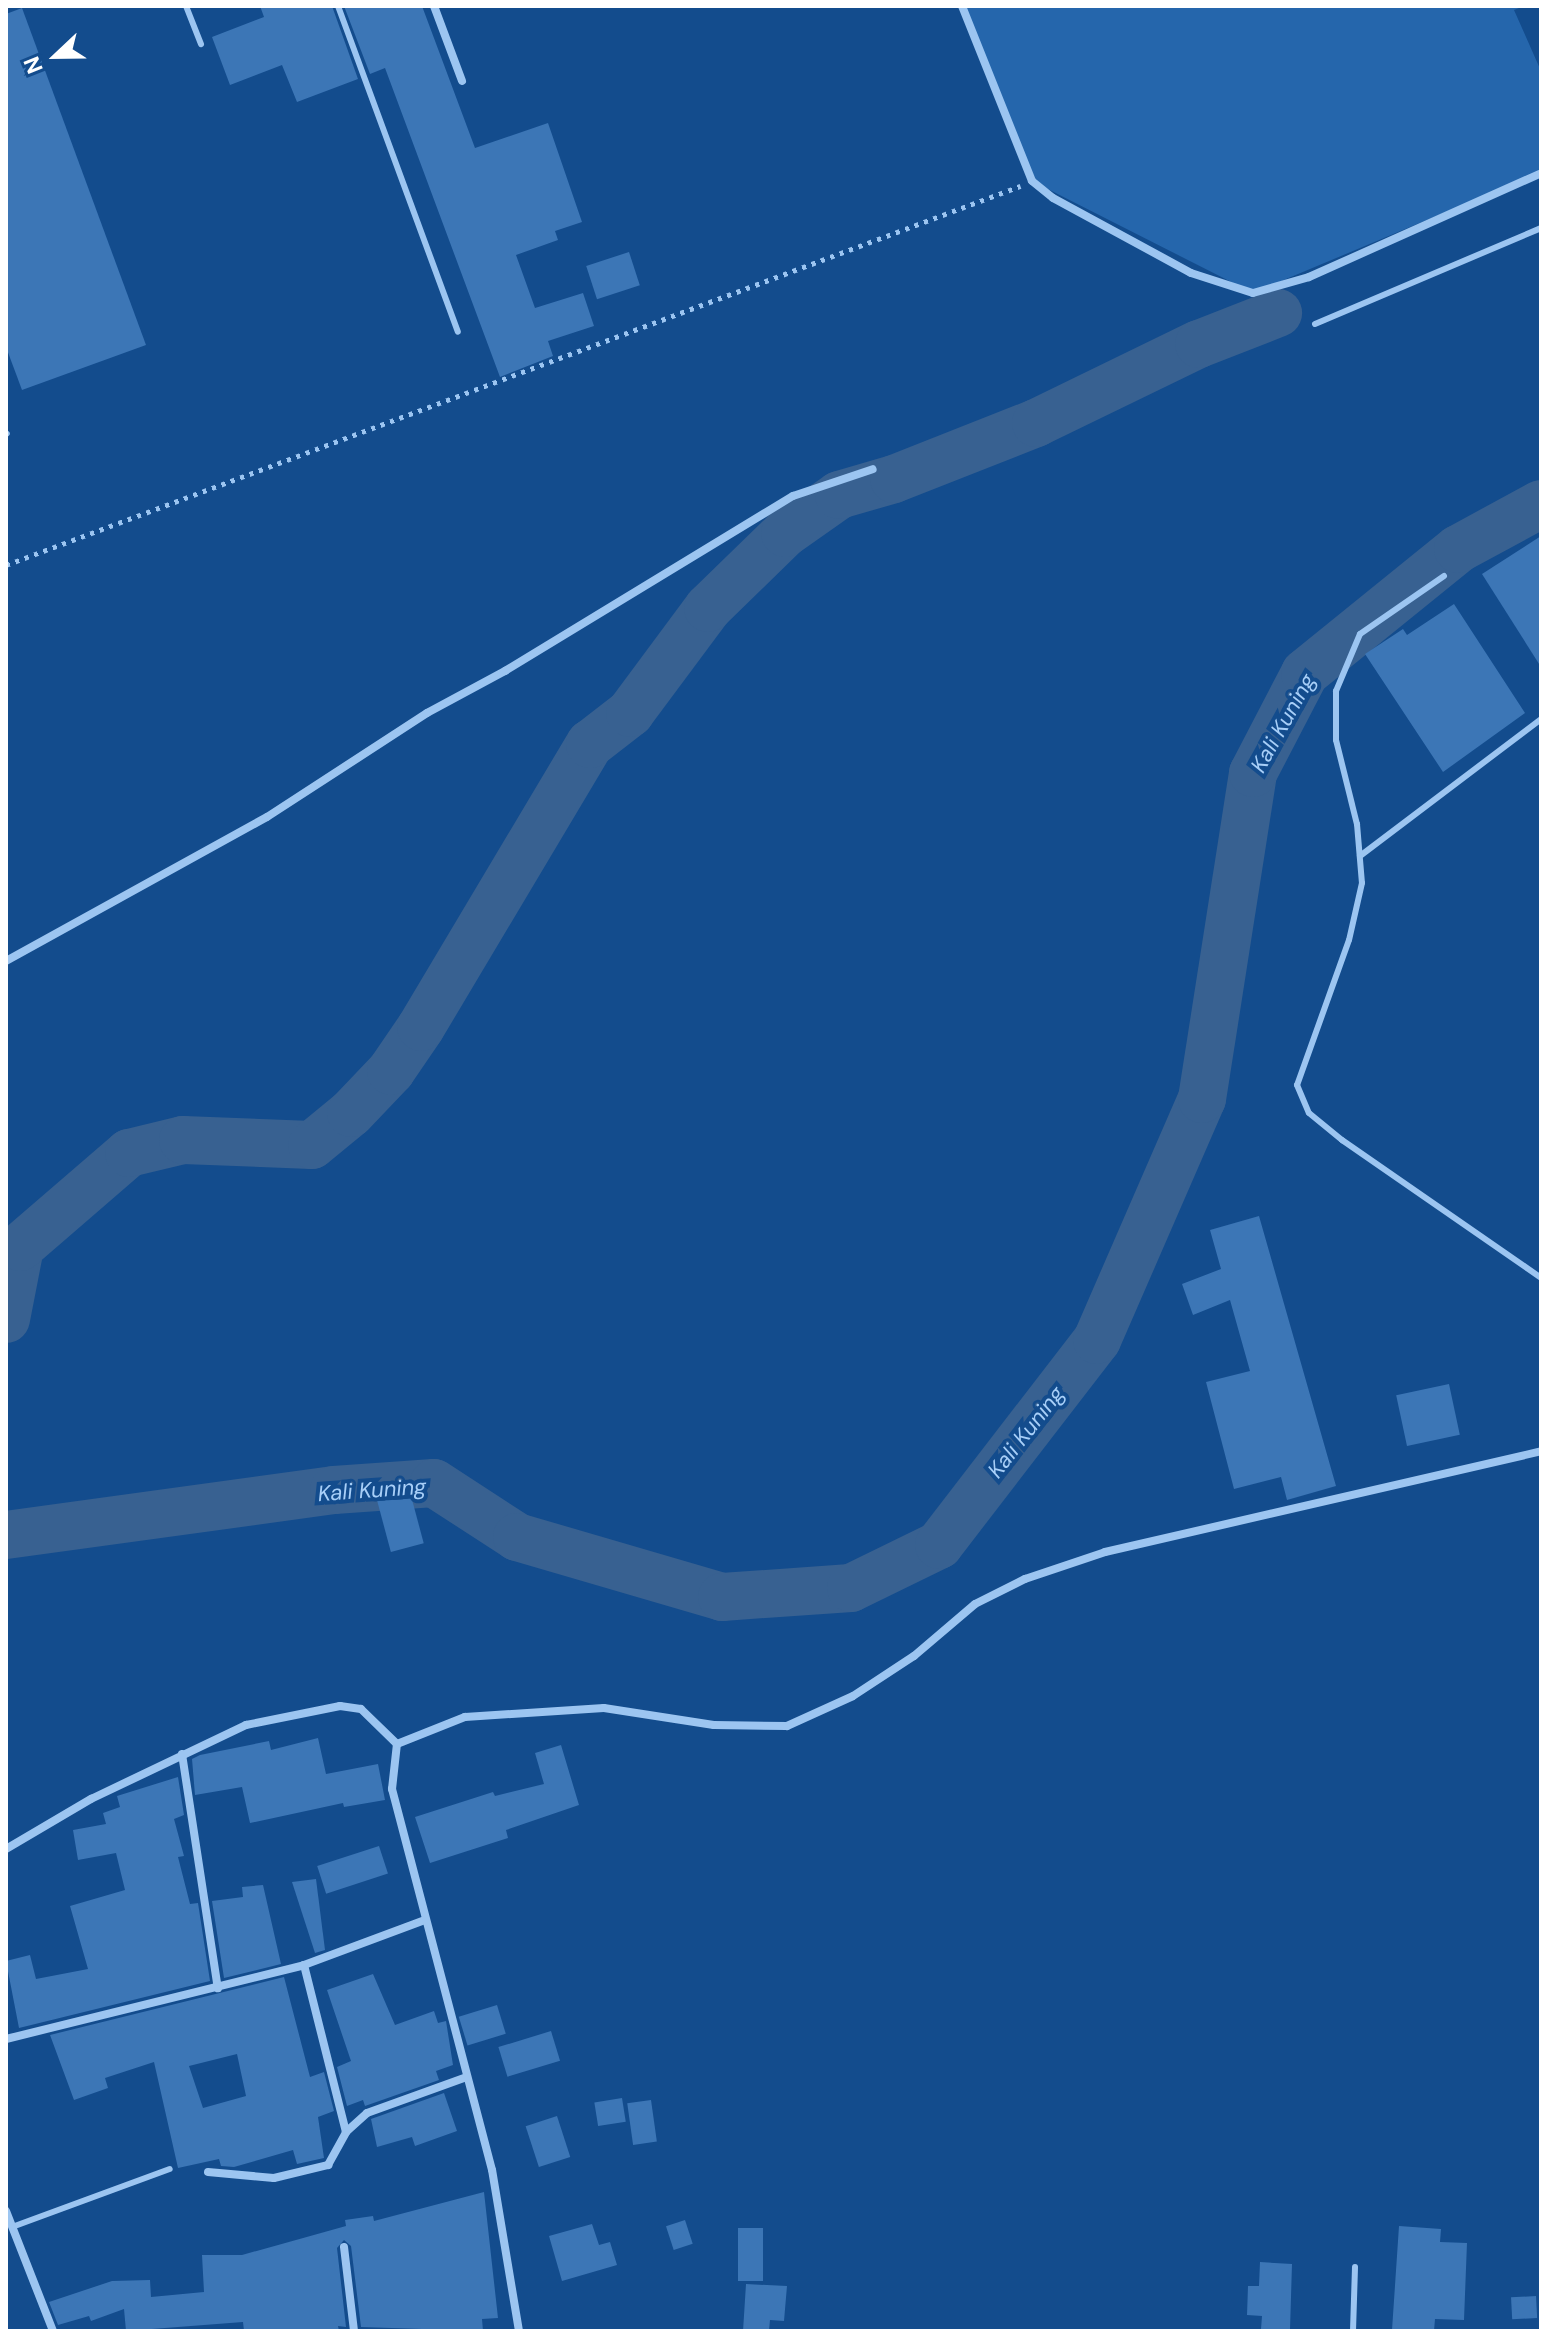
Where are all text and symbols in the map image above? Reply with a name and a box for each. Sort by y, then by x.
north arrow [16,16,96,96]
text: N [17,52,50,78]
water label: Kali Kuning [1245,669,1321,777]
water label: Kali Kuning [982,1381,1070,1483]
water label: Kali Kuning [317,1473,427,1507]

